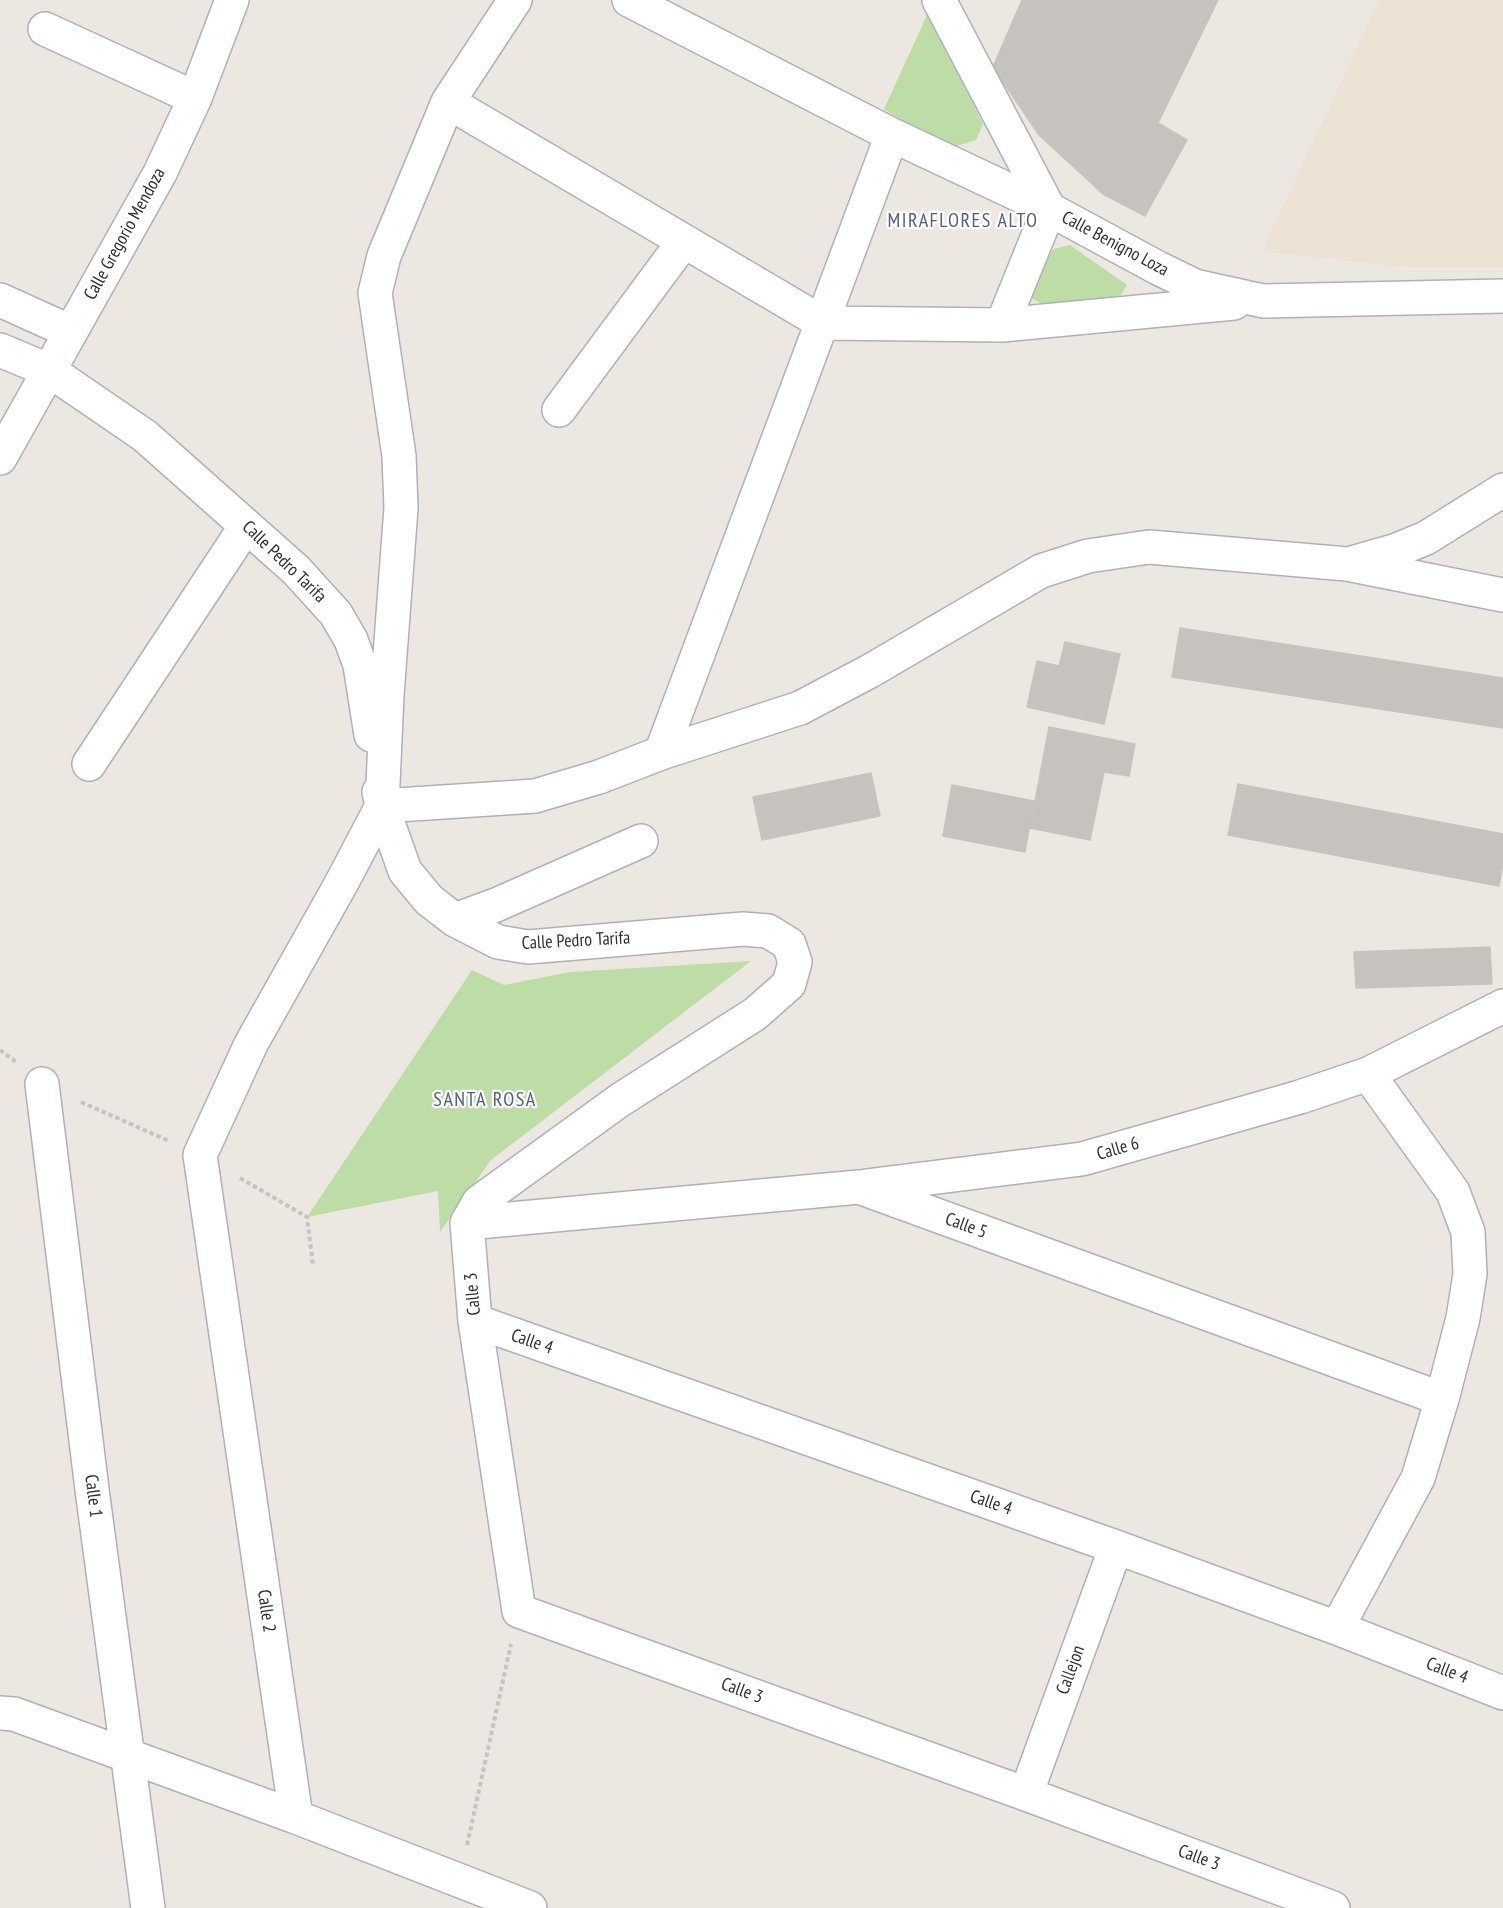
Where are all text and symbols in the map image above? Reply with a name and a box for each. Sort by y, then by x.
street label: Calle Gregorio Mendoza [80,164,170,304]
street label: Calle Benigno Loza [1058,207,1172,281]
district label: MIRAFLORES ALTO [888,209,1038,233]
street label: Calle Pedro Tarifa [237,517,331,607]
street label: Calle Pedro Tarifa [521,927,631,955]
district label: SANTA ROSA [433,1088,537,1112]
street label: Calle 6 [1094,1133,1142,1165]
street label: Calle 5 [942,1209,990,1243]
street label: Calle 3 [460,1272,486,1316]
street label: Calle 4 [508,1325,556,1359]
street label: Calle 1 [80,1473,106,1519]
street label: Calle 4 [967,1486,1015,1520]
street label: Calle 2 [252,1588,280,1634]
street label: Callejon [1052,1643,1090,1697]
street label: Calle 4 [1423,1653,1471,1689]
street label: Calle 3 [718,1674,766,1708]
street label: Calle 3 [1175,1841,1223,1875]

